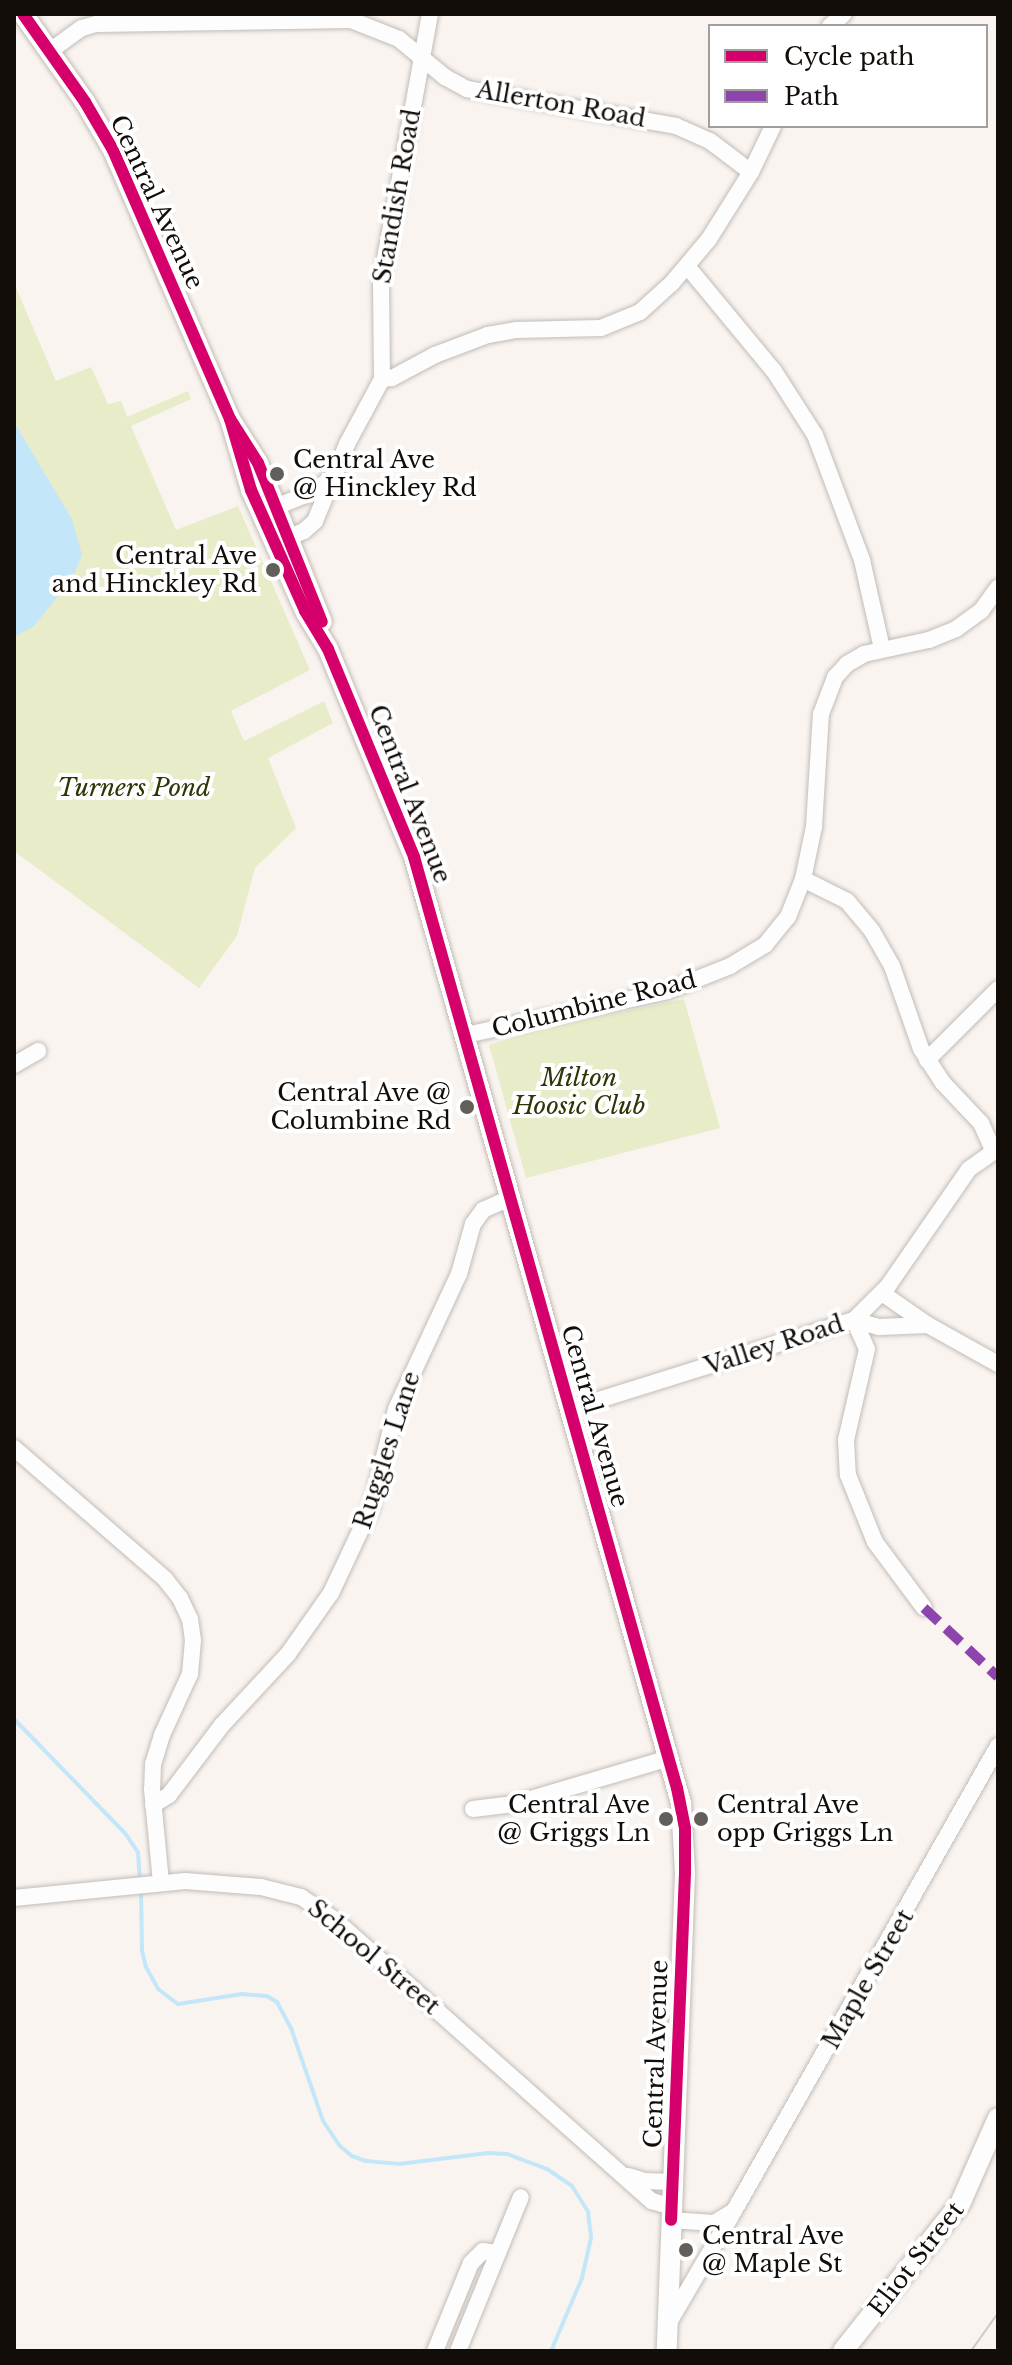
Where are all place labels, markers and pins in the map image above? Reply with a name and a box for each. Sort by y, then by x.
place label: Central Ave @ Hinckley Rd [293,446,478,502]
marker: Central Ave @ Hinckley Rd [268,465,286,483]
place label: Central Ave and Hinckley Rd [51,542,257,598]
marker: Central Ave and Hinckley Rd [264,561,282,579]
place label: Central Ave @ Columbine Rd [270,1079,451,1135]
marker: Central Ave @ Columbine Rd [458,1098,476,1116]
place label: Central Ave @ Griggs Ln [497,1791,650,1847]
place label: Central Ave opp Griggs Ln [717,1791,893,1847]
marker: Central Ave @ Griggs Ln [657,1810,675,1828]
marker: Central Ave opp Griggs Ln [692,1810,710,1828]
place label: Central Ave @ Maple St [702,2222,845,2278]
marker: Central Ave @ Maple St [677,2241,695,2259]

